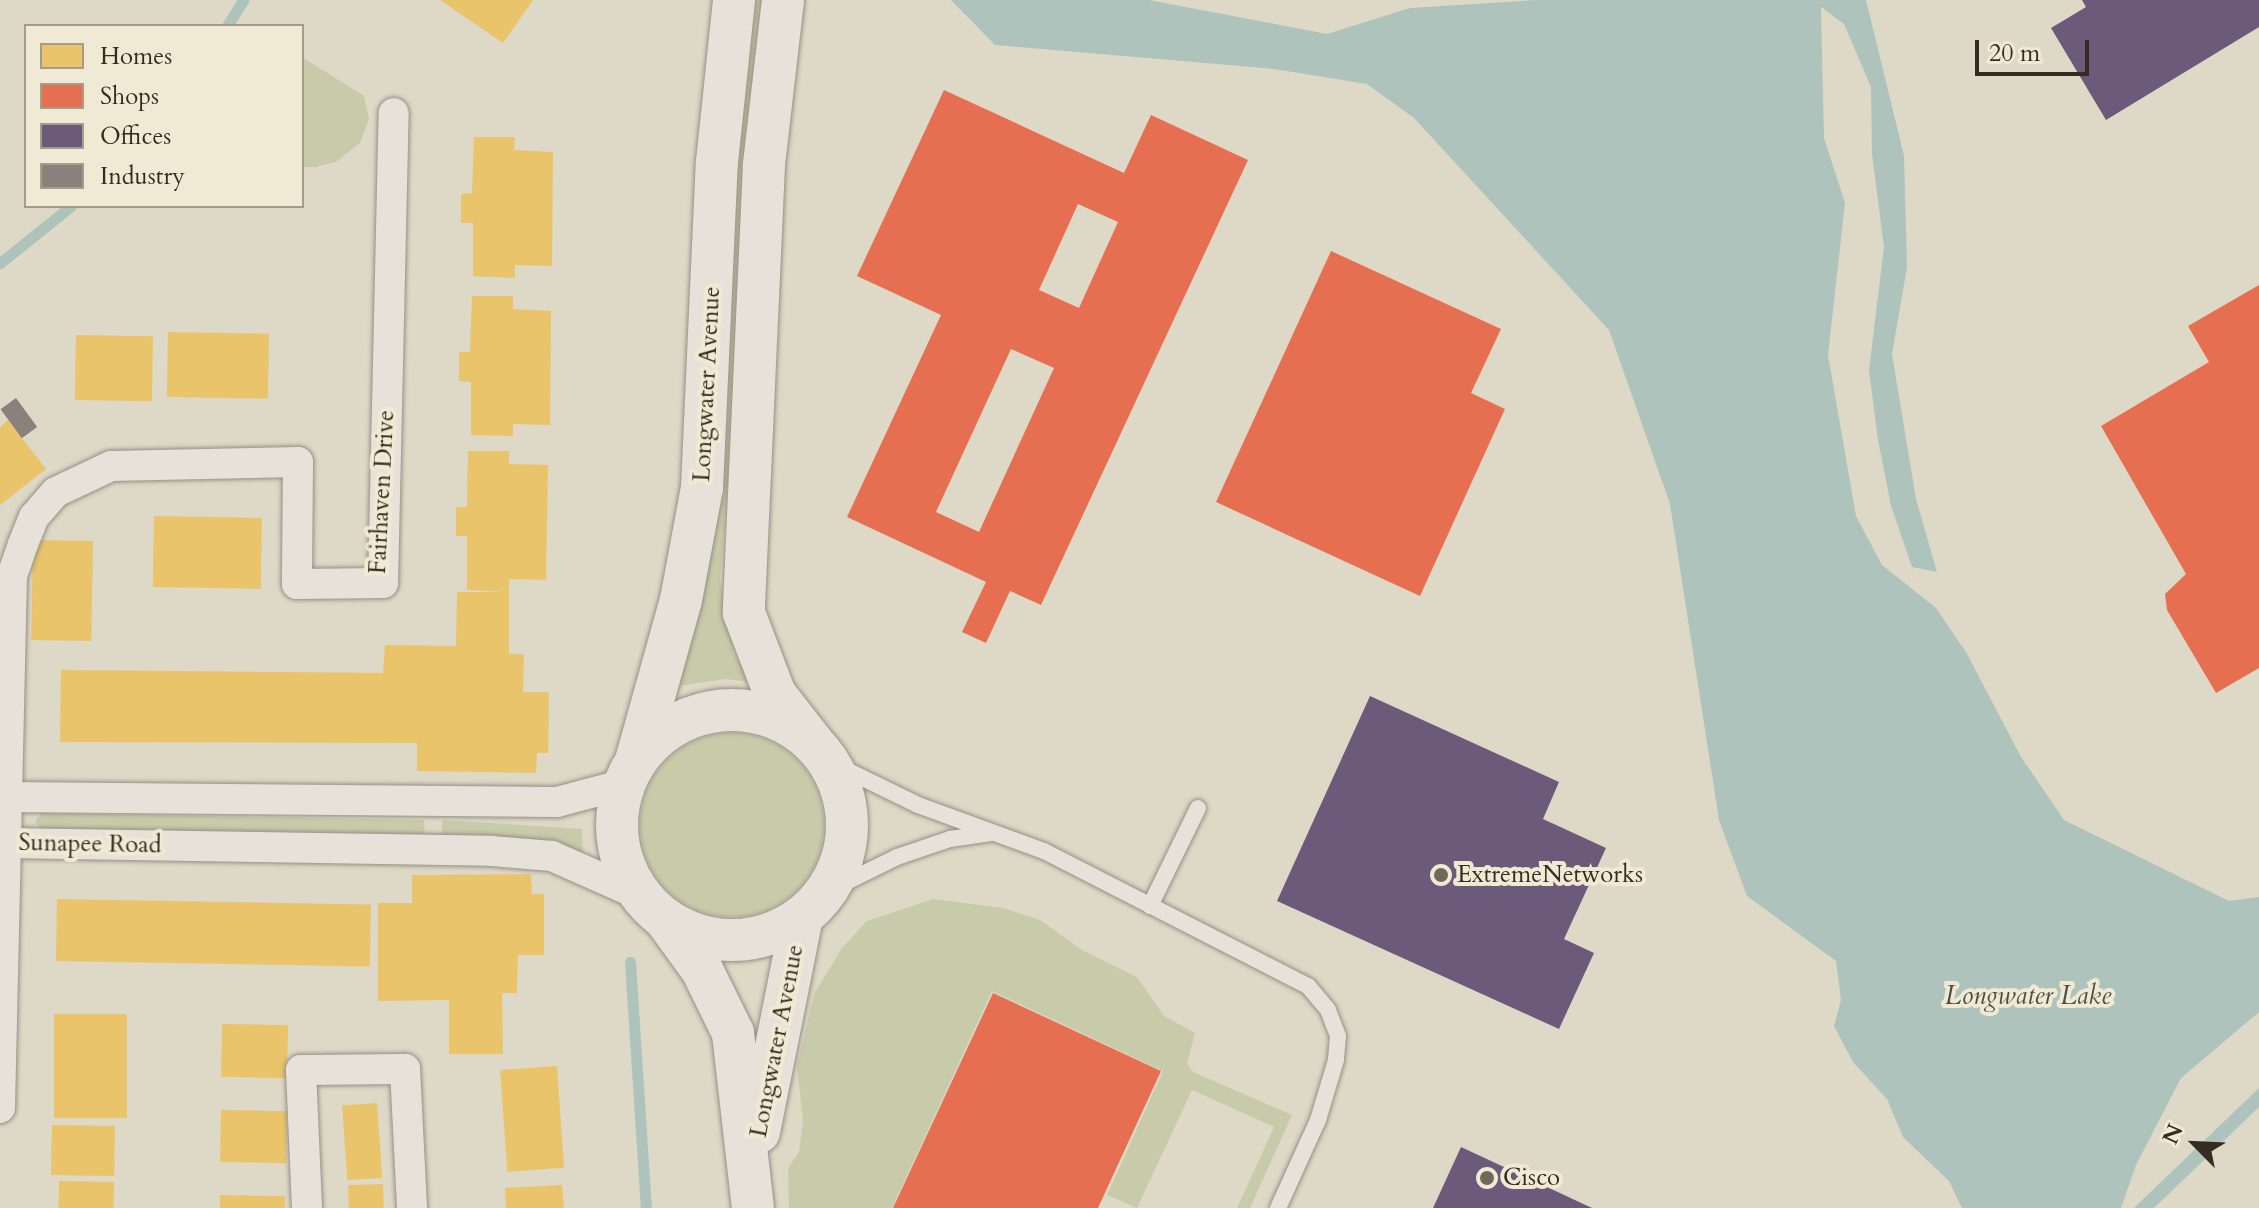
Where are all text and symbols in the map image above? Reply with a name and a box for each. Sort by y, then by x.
legend [24,24,304,208]
scale bar [1979,24,2093,74]
text: 20 m [1989,37,2040,70]
text: Homes [100,40,172,73]
text: Shops [100,80,159,113]
text: Offices [100,120,171,153]
text: Industry [100,160,185,193]
street label: Longwater Avenue [687,286,727,482]
street label: Fairhaven Drive [363,409,401,575]
street label: Sunapee Road [18,828,162,860]
place label: ExtremeNetworks [1457,861,1643,889]
marker: ExtremeNetworks [1432,866,1450,884]
street label: Longwater Avenue [744,942,810,1140]
water label: Longwater Lake [1945,980,2111,1012]
north arrow [2155,1104,2235,1184]
text: N [2155,1119,2191,1149]
place label: Cisco [1503,1164,1560,1192]
marker: Cisco [1478,1169,1496,1187]

